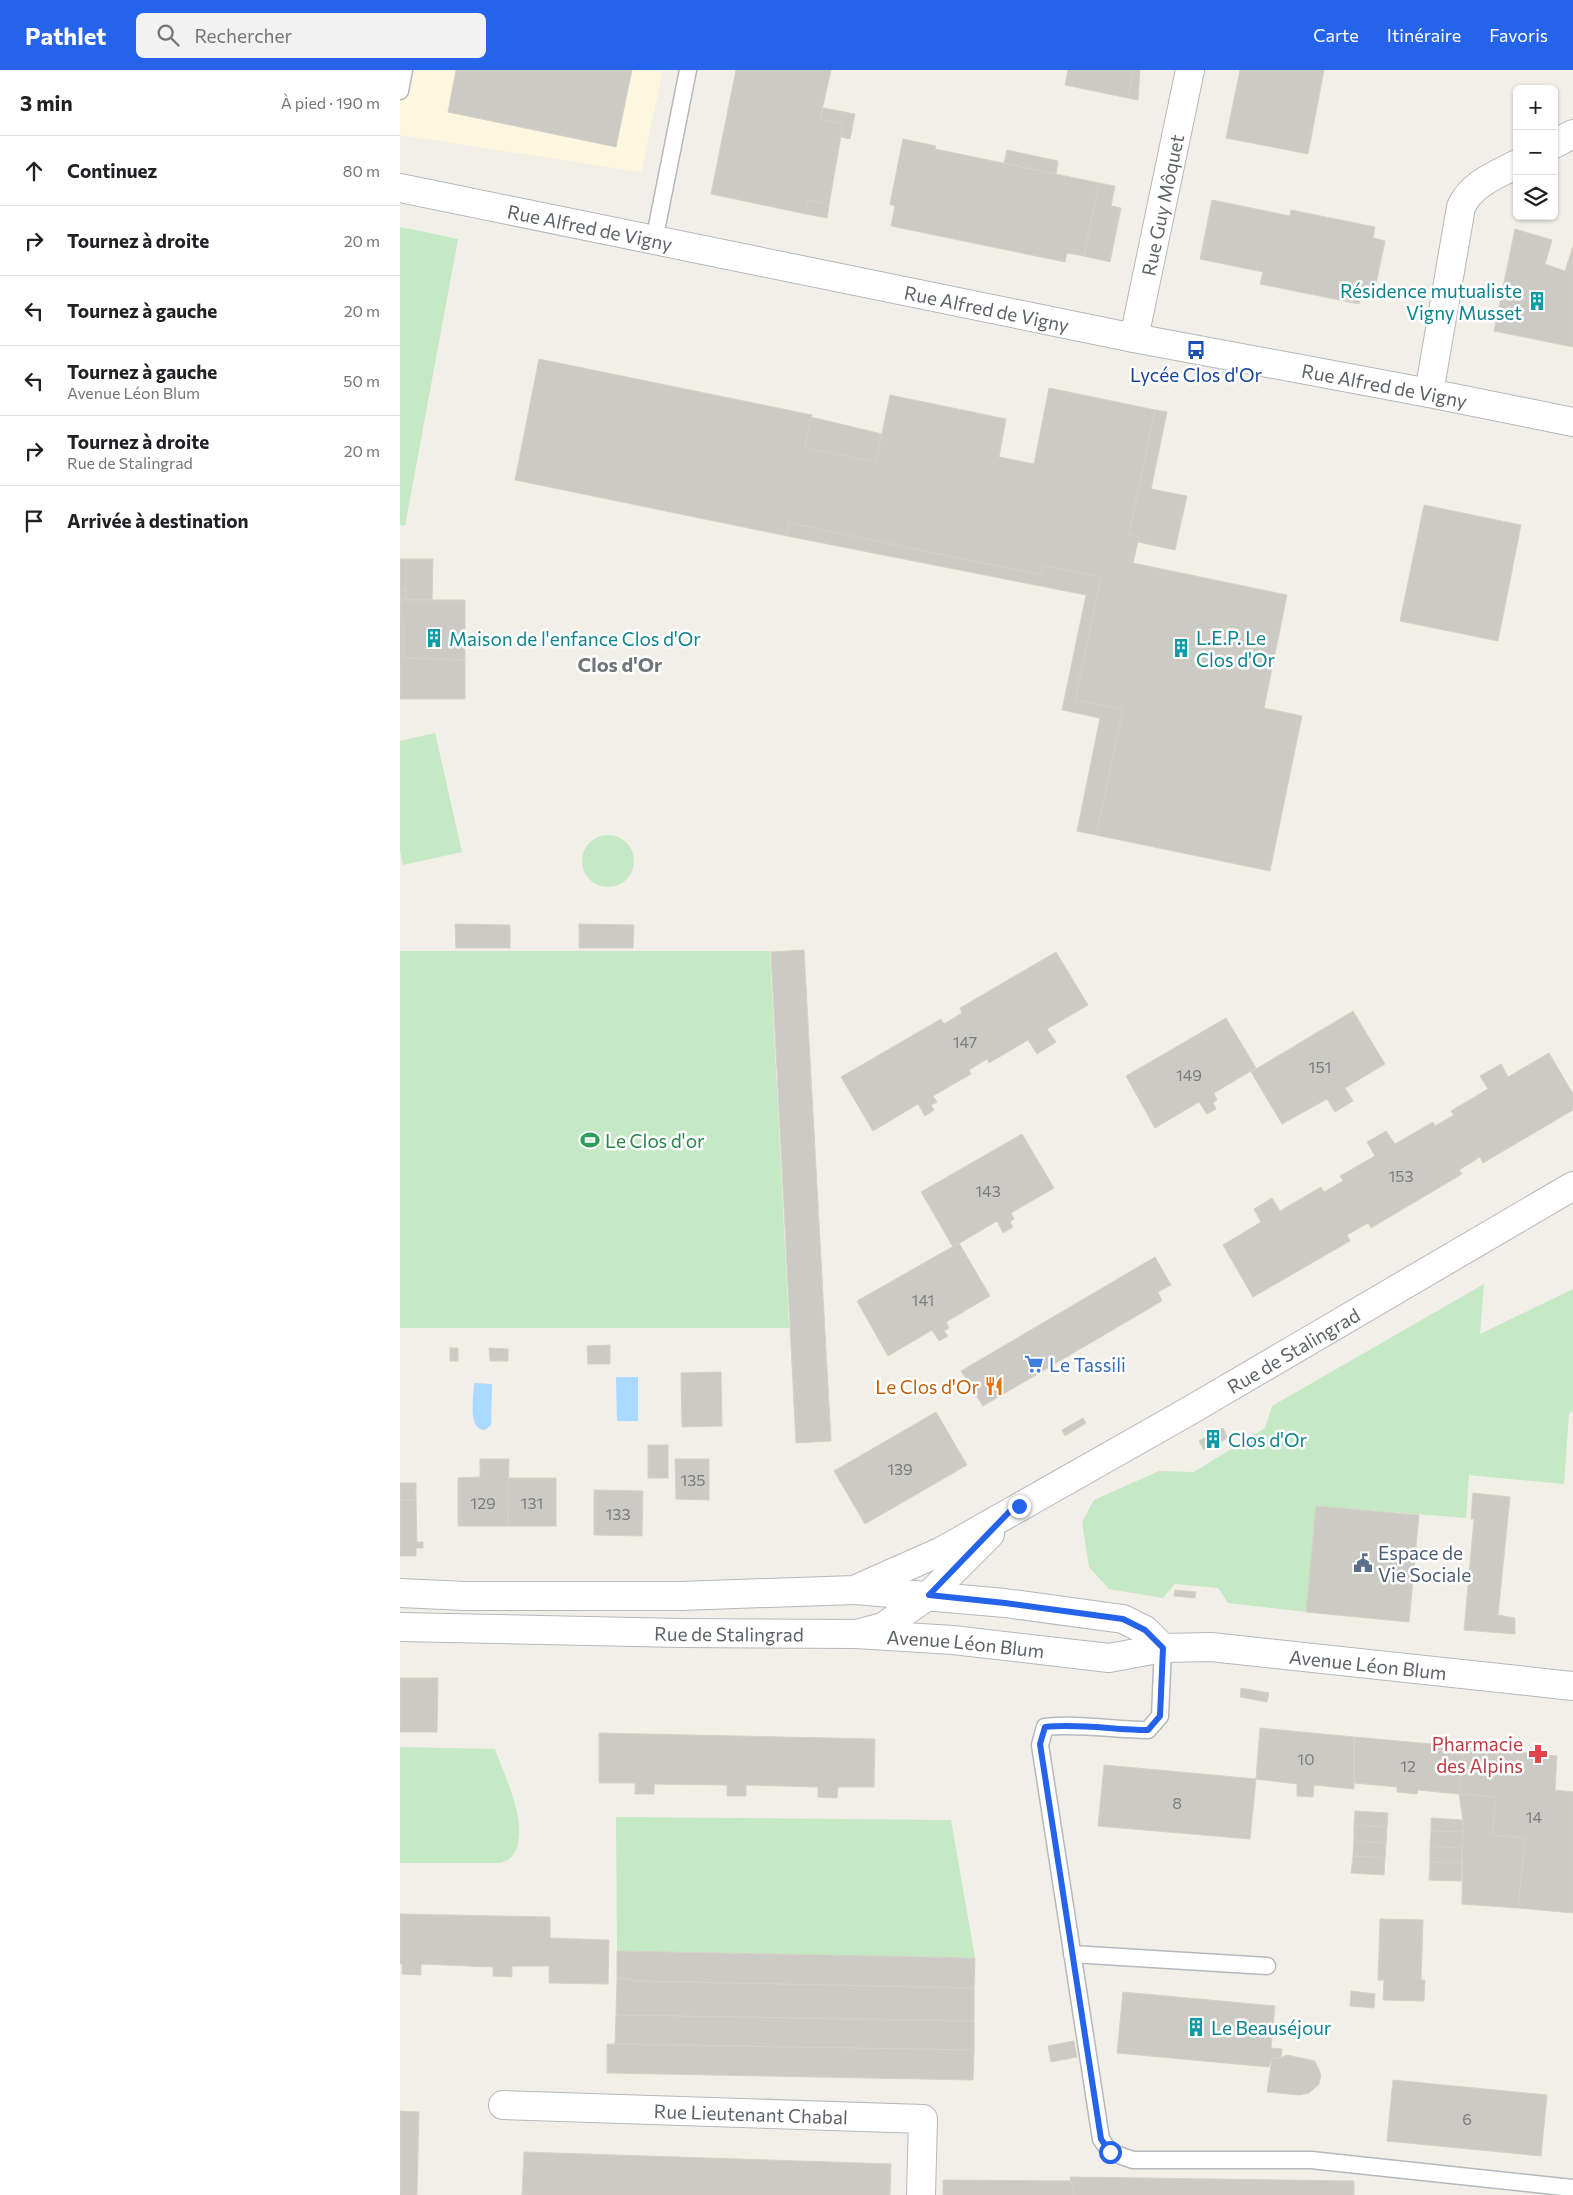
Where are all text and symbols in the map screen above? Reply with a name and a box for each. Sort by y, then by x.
search box [136,13,486,58]
text: Pathlet [25,21,106,50]
icon: search [154,21,182,49]
text: Rechercher [194,24,292,47]
text: Carte [1313,24,1359,46]
text: Itinéraire [1387,24,1461,46]
text: Favoris [1489,24,1548,46]
map controls [1513,85,1558,220]
button: + [1513,85,1558,130]
text: 3 min [20,90,73,115]
text: À pied · 190 m [281,93,380,112]
button: − [1513,130,1558,175]
street label: Rue Guy Môquet [1136,132,1188,278]
icon: ahead [20,157,48,185]
text: Continuez [67,159,157,182]
text: 80 m [343,161,380,180]
button: layers [1513,175,1558,220]
street label: Rue Alfred de Vigny [506,199,675,255]
icon: right [20,227,48,255]
text: Tournez à droite [67,229,209,252]
text: 20 m [344,231,380,250]
place label: Résidence mutualiste Vigny Musset [1340,279,1522,324]
street label: Rue Alfred de Vigny [902,280,1072,336]
building icon: Résidence mutualiste Vigny Musset [1526,290,1548,312]
icon: left [20,297,48,325]
text: Tournez à gauche [67,299,217,322]
text: 20 m [344,301,380,320]
bus stop icon: Lycée Clos d'Or [1185,339,1207,361]
street label: Rue Alfred de Vigny [1300,358,1469,412]
text: Tournez à gauche [67,360,217,383]
place label: Lycée Clos d'Or [1130,363,1262,386]
icon: left [20,367,48,395]
text: 50 m [343,371,380,390]
text: Avenue Léon Blum [67,383,200,402]
text: Tournez à droite [67,430,209,453]
icon: right [20,437,48,465]
text: 20 m [344,441,380,460]
text: Rue de Stalingrad [67,453,193,472]
icon: arrive [20,507,48,535]
text: Arrivée à destination [67,509,249,532]
place label: L.E.P. Le Clos d'Or [1196,626,1276,671]
building icon: Maison de l'enfance Clos d'Or [423,627,445,649]
place label: Maison de l'enfance Clos d'Or [449,627,701,650]
building icon: L.E.P. Le Clos d'Or [1170,637,1192,659]
district label: Clos d'Or [578,652,662,676]
house number: 147 [953,1032,977,1051]
house number: 151 [1309,1057,1331,1076]
house number: 149 [1176,1065,1202,1084]
sports icon: Le Clos d'or [579,1129,601,1151]
place label: Le Clos d'or [605,1129,705,1152]
house number: 153 [1388,1166,1414,1185]
house number: 143 [975,1181,1001,1200]
house number: 141 [912,1290,934,1309]
street label: Rue de Stalingrad [1223,1302,1363,1398]
supermarket icon: Le Tassili [1023,1353,1045,1375]
place label: Le Tassili [1049,1353,1126,1376]
place label: Le Clos d'Or [875,1375,979,1398]
restaurant icon: Le Clos d'Or [983,1375,1005,1397]
building icon: Clos d'Or [1202,1428,1224,1450]
place label: Clos d'Or [1228,1428,1308,1451]
house number: 139 [887,1459,913,1478]
house number: 135 [680,1470,706,1489]
house number: 129 [470,1493,496,1512]
house number: 131 [521,1493,543,1512]
route end [1008,1495,1031,1518]
house number: 133 [605,1504,631,1523]
place label: Espace de Vie Sociale [1378,1541,1471,1586]
public building icon: Espace de Vie Sociale [1352,1552,1374,1574]
street label: Rue de Stalingrad [654,1621,804,1645]
street label: Avenue Léon Blum [886,1624,1046,1662]
street label: Avenue Léon Blum [1288,1644,1448,1684]
place label: Pharmacie des Alpins [1432,1732,1523,1777]
pharmacy icon: Pharmacie des Alpins [1527,1743,1549,1765]
house number: 10 [1297,1749,1315,1768]
house number: 12 [1400,1756,1416,1775]
house number: 8 [1172,1793,1182,1812]
house number: 14 [1526,1807,1543,1826]
building icon: Le Beauséjour [1185,2016,1207,2038]
place label: Le Beauséjour [1211,2016,1332,2039]
street label: Rue Lieutenant Chabal [653,2099,848,2128]
house number: 6 [1462,2109,1472,2128]
route start [1099,2141,1122,2164]

